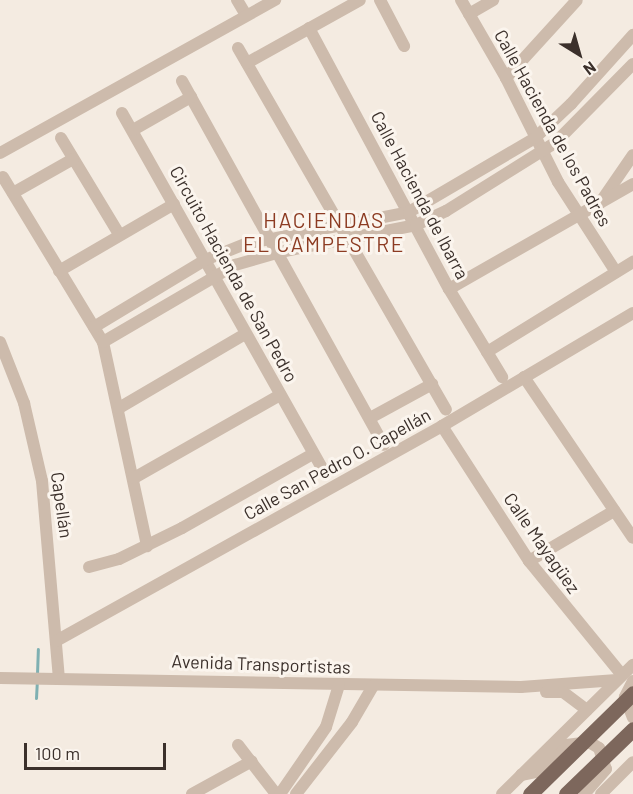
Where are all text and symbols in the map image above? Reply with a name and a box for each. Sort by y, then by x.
north arrow [549,24,609,84]
street label: Calle Hacienda de los Padres [490,26,616,230]
text: N [580,58,600,80]
street label: Calle Hacienda de Ibarra [367,107,473,283]
street label: Circuito Hacienda de San Pedro [165,162,303,386]
district label: HACIENDAS EL CAMPESTRE [243,207,405,257]
street label: Calle San Pedro O. Capellán [240,404,434,524]
street label: Capellán [47,471,77,539]
street label: Calle Mayagüez [499,489,585,597]
street label: Avenida Transportistas [171,650,351,678]
scale bar [27,731,170,769]
text: 100 m [35,742,80,764]

